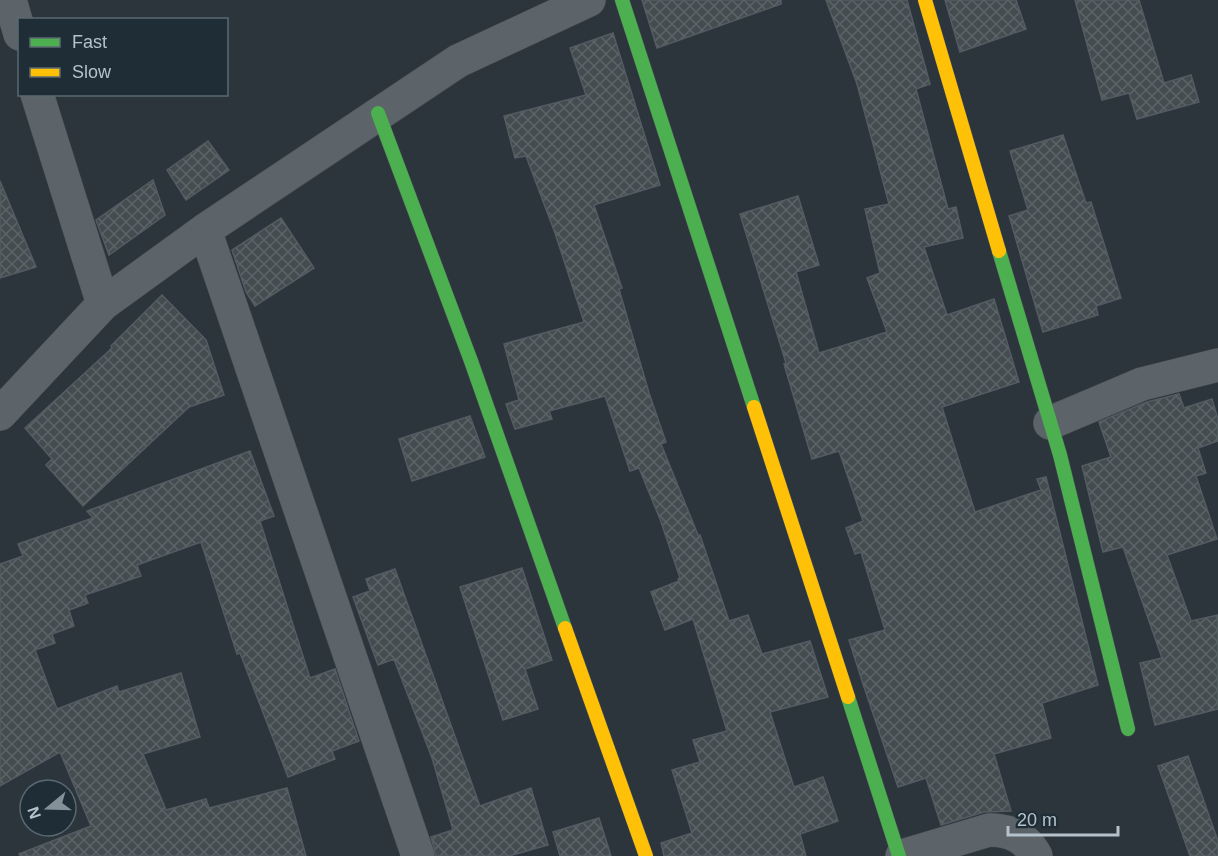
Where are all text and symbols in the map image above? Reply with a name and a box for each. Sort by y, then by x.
legend [18,18,228,96]
text: Fast [72,32,107,52]
text: Slow [72,62,112,82]
north arrow [18,778,78,838]
scale bar [1008,799,1118,837]
text: N [24,804,44,821]
text: 20 m [1017,810,1057,830]

